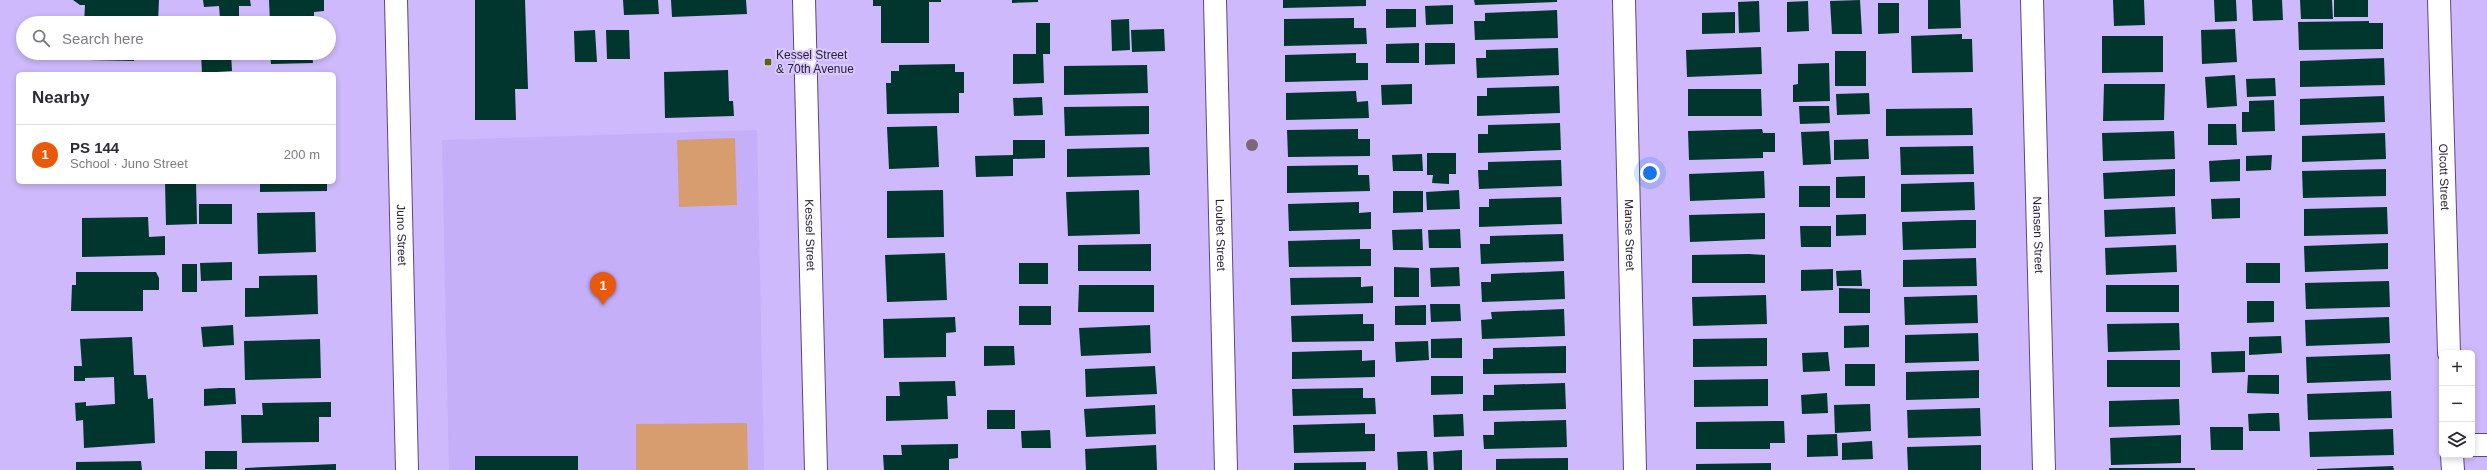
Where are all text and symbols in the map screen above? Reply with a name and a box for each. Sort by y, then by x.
search box [16,16,336,60]
icon: search [30,27,52,49]
text: Search here [62,30,144,47]
place label: Kessel Street & 70th Avenue [776,48,854,76]
marker: Kessel Street & 70th Avenue [763,57,773,67]
text: Nearby [32,88,90,107]
text: PS 144 [70,139,119,156]
street label: Olcott Street [2436,143,2452,211]
text: 1 [41,147,49,162]
text: 200 m [284,147,320,162]
text: School · Juno Street [70,156,188,171]
your location [1640,163,1660,183]
street label: Nansen Street [2030,196,2046,274]
street label: Kessel Street [802,199,818,271]
street label: Loubet Street [1213,199,1228,272]
street label: Manse Street [1622,199,1637,271]
street label: Juno Street [394,204,409,266]
pin: 1 [590,272,616,305]
map controls [2439,350,2475,458]
button: + [2439,350,2475,386]
button: − [2439,386,2475,422]
button: layers [2439,422,2475,458]

